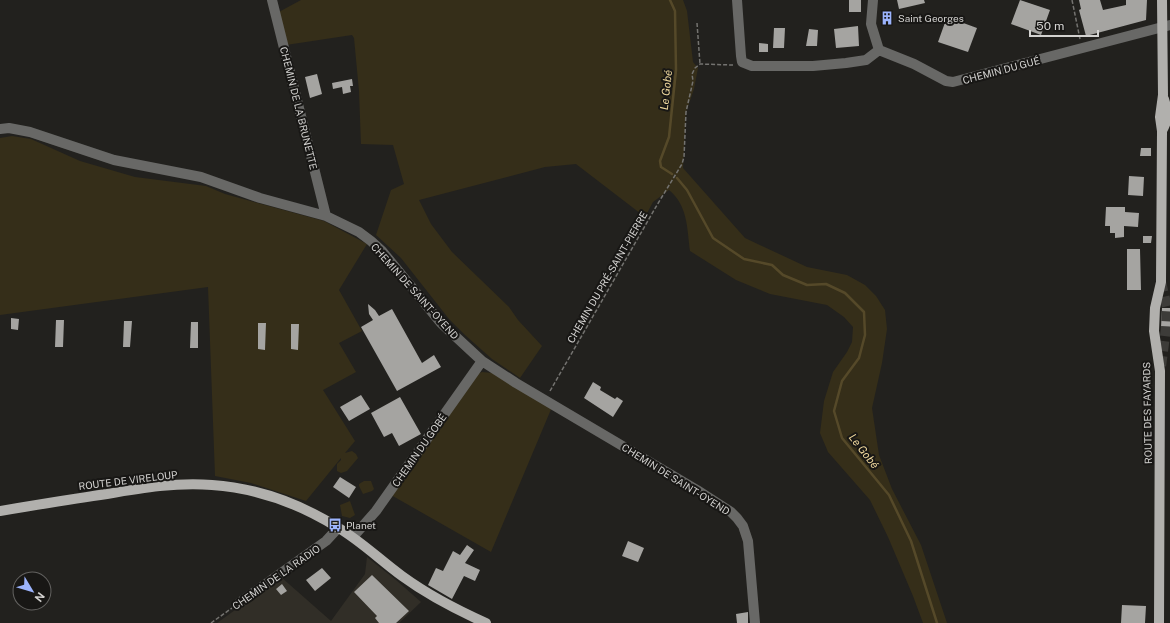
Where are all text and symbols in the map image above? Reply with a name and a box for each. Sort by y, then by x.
building icon: Saint Georges [879,10,895,26]
place label: Saint Georges [898,12,964,24]
scale bar [1030,12,1098,38]
text: 50 m [1036,19,1064,33]
street label: CHEMIN DE LA BRUNETTE [278,45,320,171]
street label: CHEMIN DU GUÉ [961,54,1041,86]
water label: Le Gobé [658,69,674,111]
street label: CHEMIN DU PRÉ-SAINT-PIERRE [564,209,650,345]
street label: CHEMIN DE SAINT-OYEND [369,241,461,342]
street label: ROUTE DES FAYARDS [1140,362,1154,464]
street label: CHEMIN DU GOBÉ [389,411,449,489]
water label: Le Gobé [847,431,881,471]
street label: CHEMIN DE SAINT-OYEND [620,441,732,517]
street label: ROUTE DE VIRELOUP [78,468,179,492]
bus stop icon: Planet [327,517,343,533]
place label: Planet [346,519,376,531]
street label: CHEMIN DE LA RADIO [230,542,322,612]
north arrow [12,571,52,611]
text: N [33,590,47,604]

